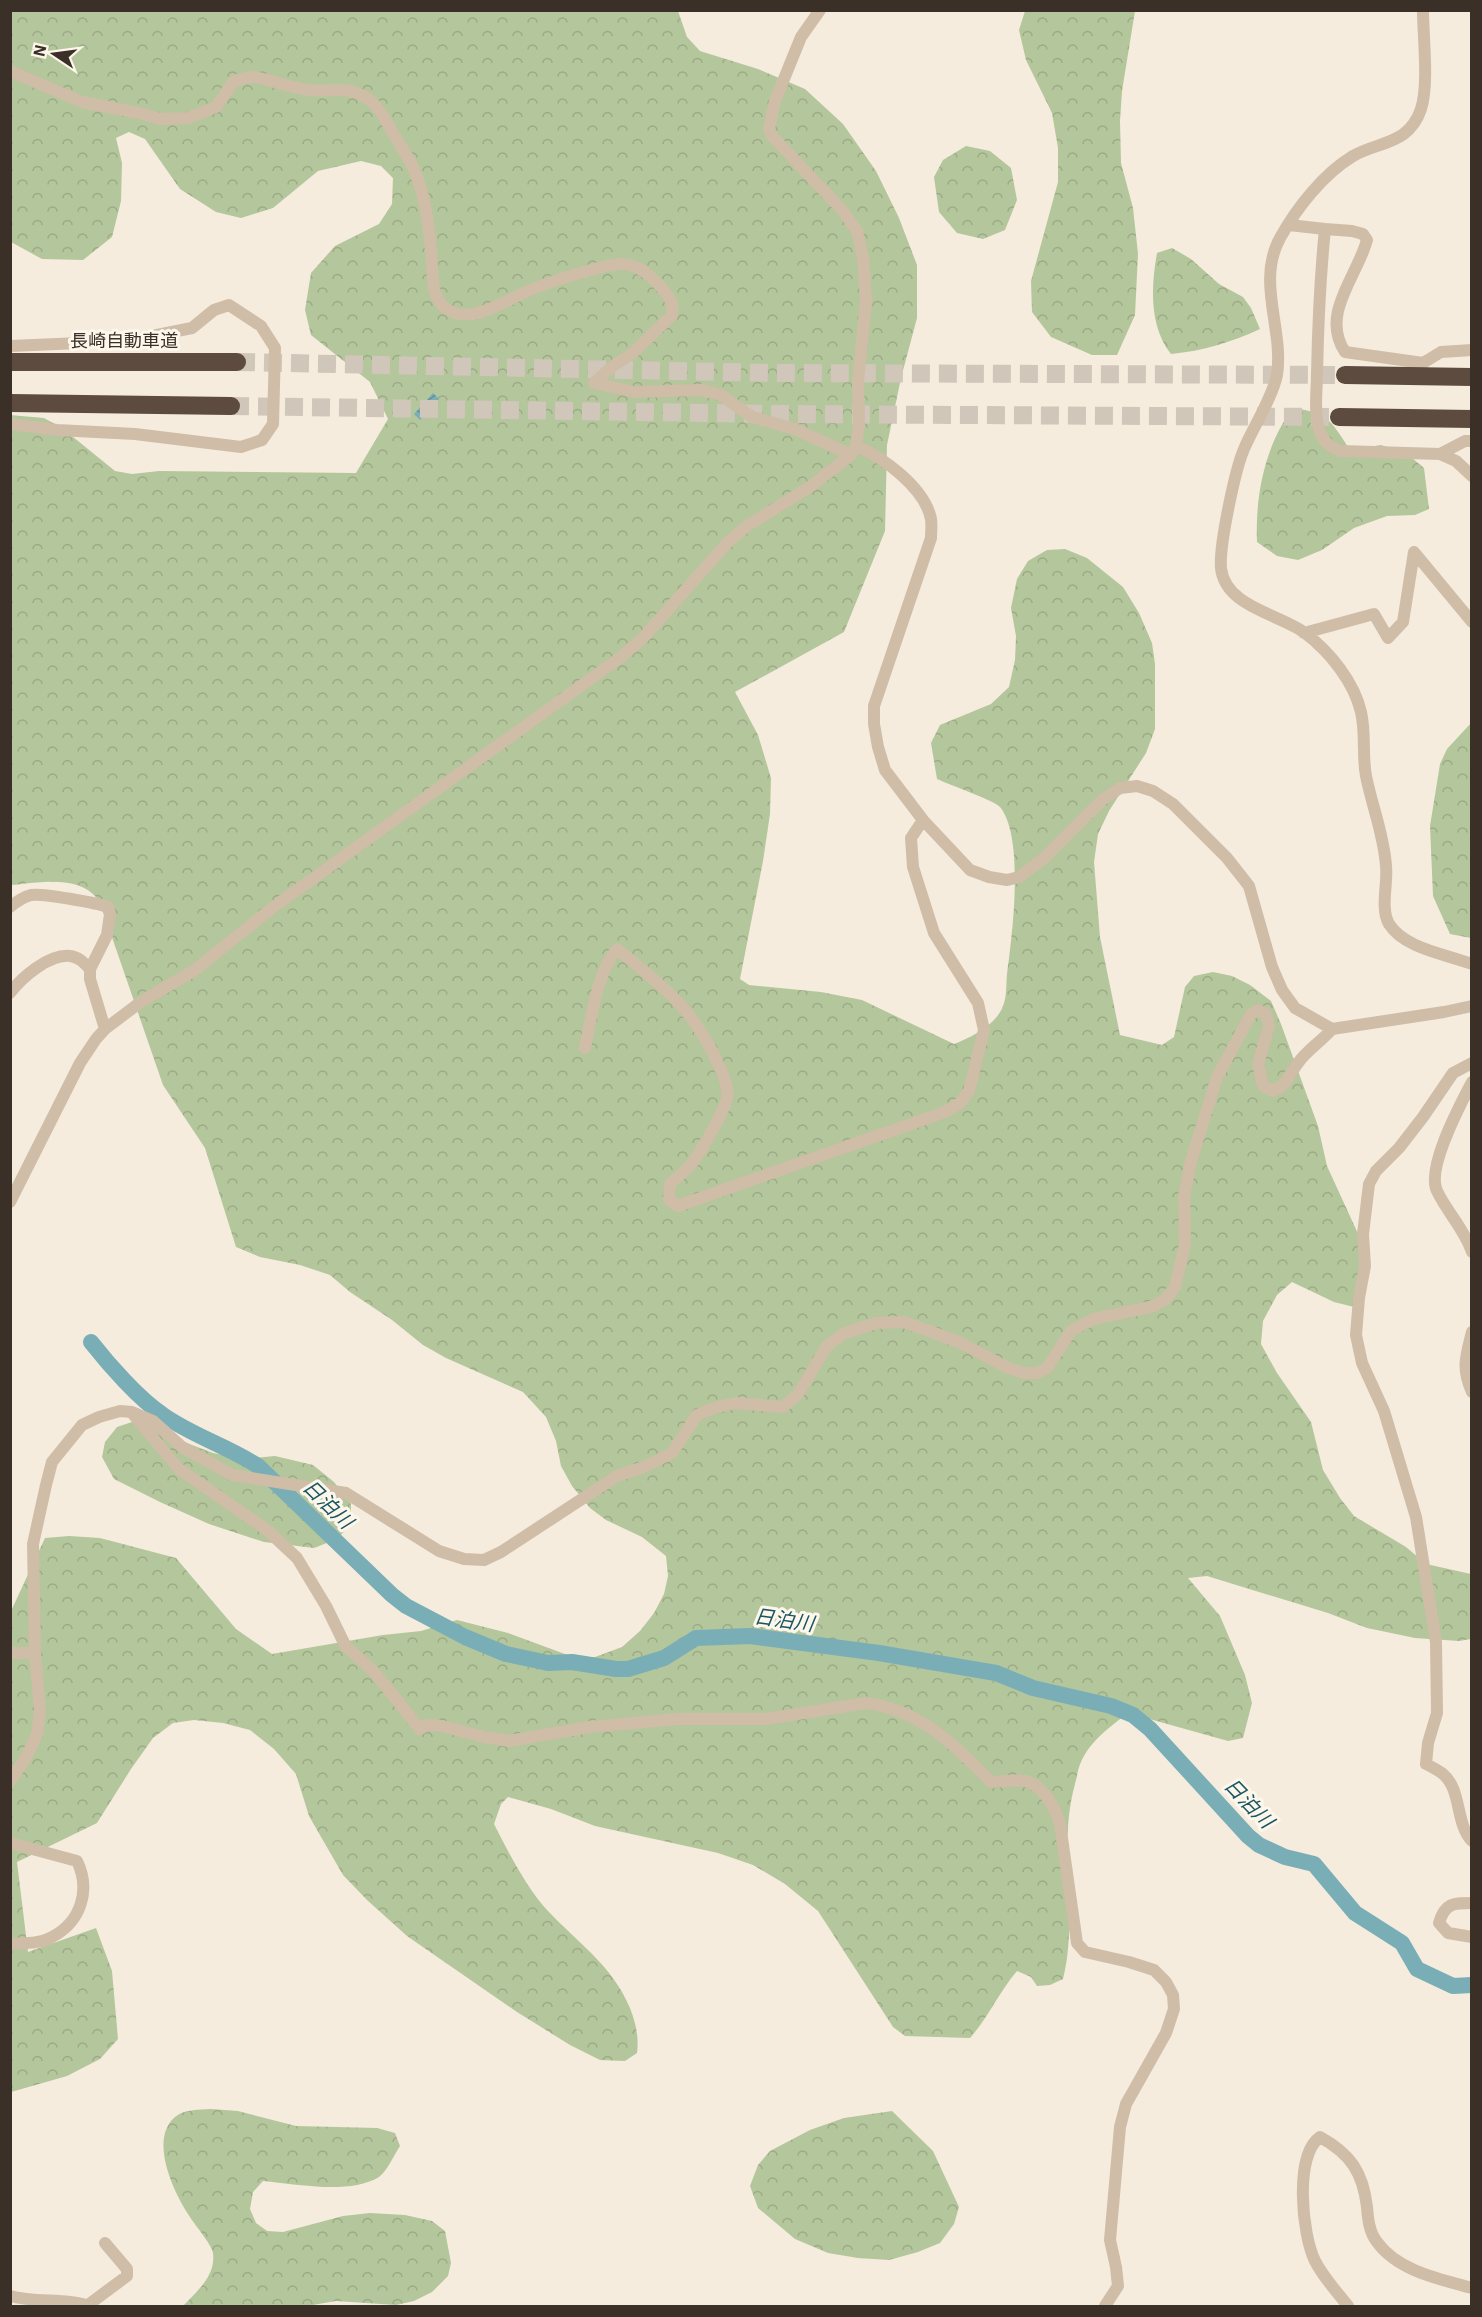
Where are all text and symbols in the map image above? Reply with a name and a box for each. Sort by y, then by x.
north arrow [24,24,84,84]
text: N [28,43,50,59]
street label: 長崎自動車道 [70,329,178,352]
water label: 日泊川 [297,1473,361,1536]
water label: 日泊川 [752,1602,818,1637]
water label: 日泊川 [1219,1772,1281,1835]

